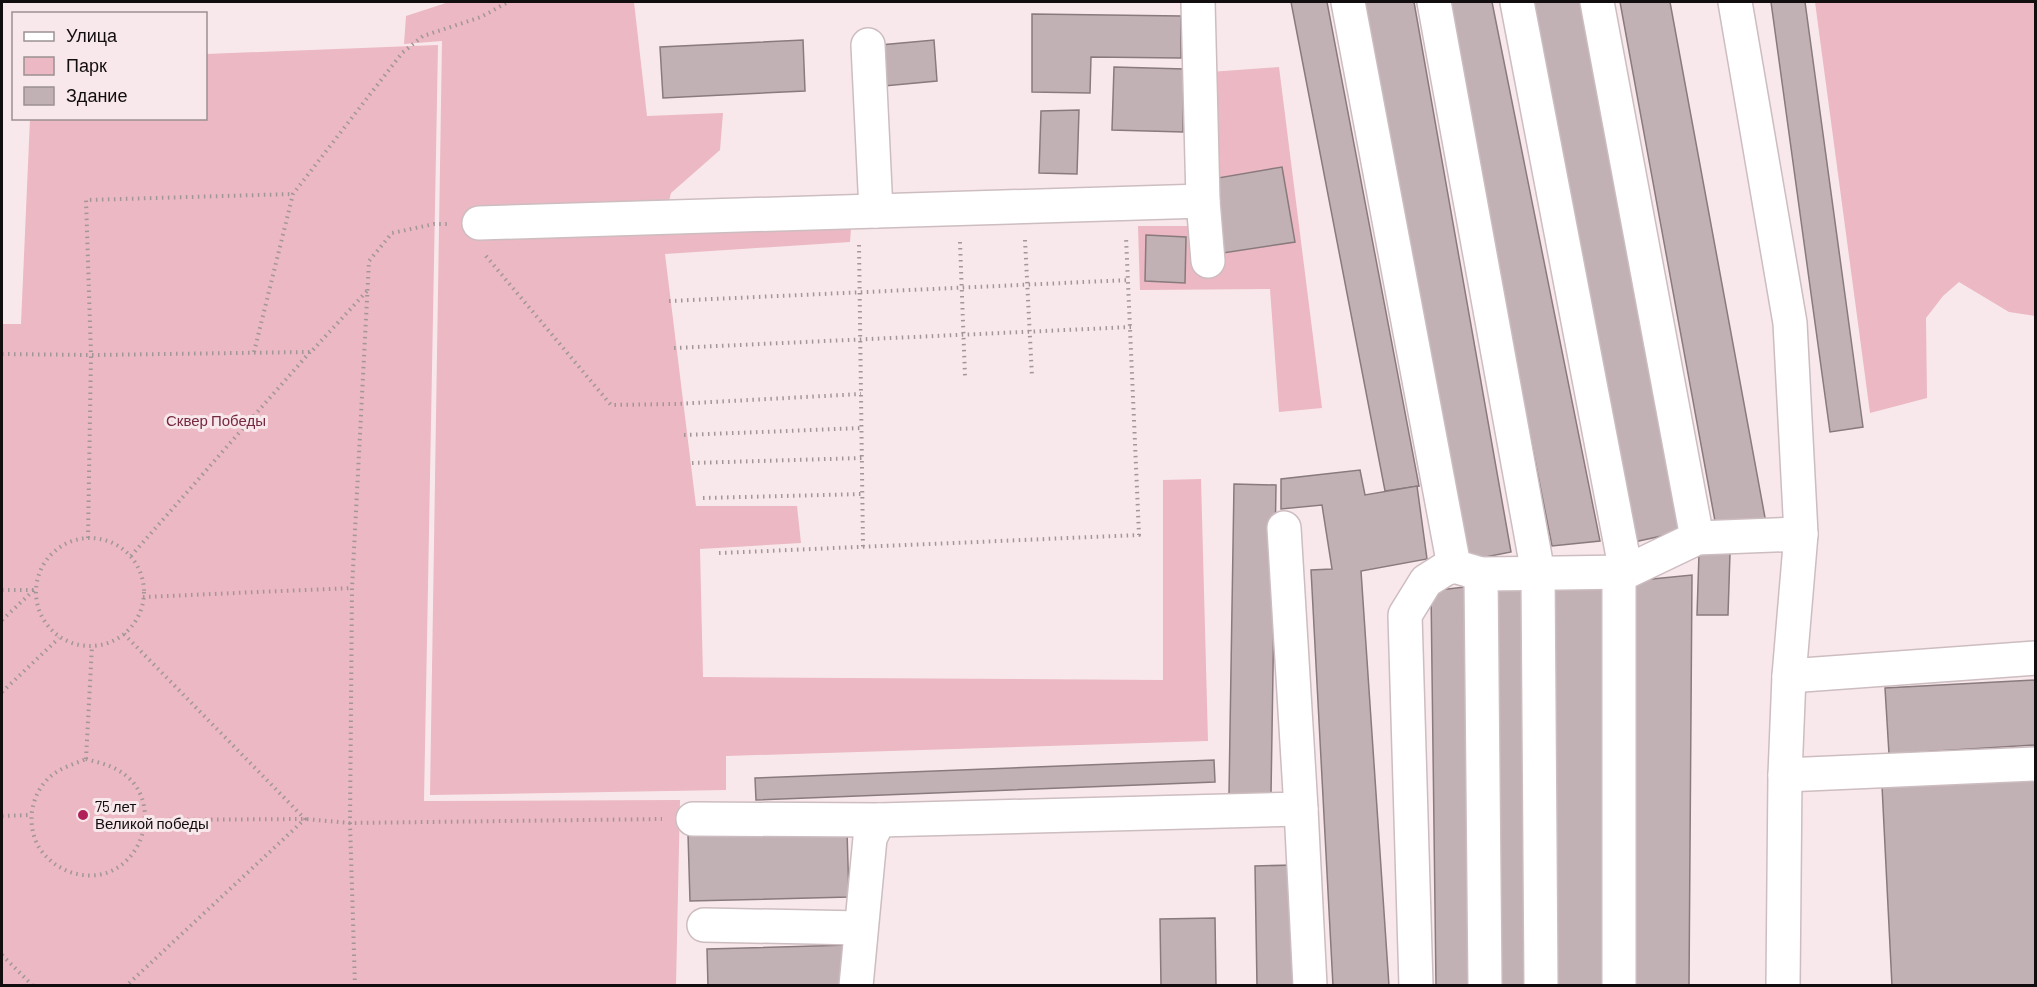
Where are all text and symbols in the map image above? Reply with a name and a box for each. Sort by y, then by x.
legend [12,12,207,120]
text: Улица [66,24,118,46]
text: Парк [66,54,107,76]
text: Здание [66,84,127,106]
park label: Сквер Победы [166,411,266,429]
place label: 75 лет Великой победы [95,797,209,832]
marker: 75 лет Великой победы [76,808,90,822]

